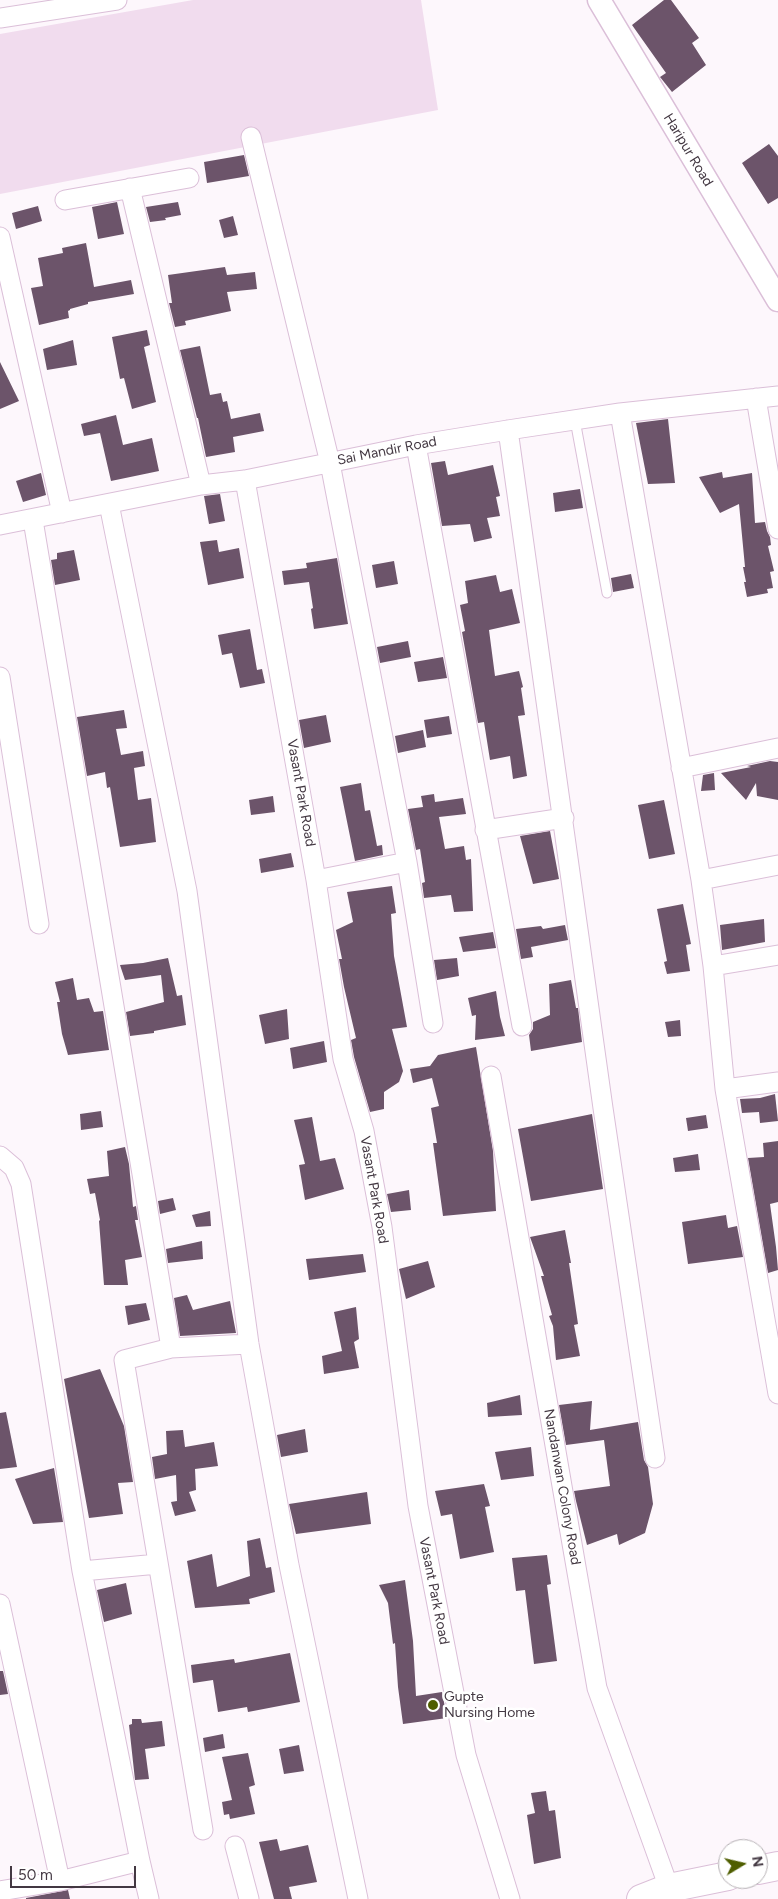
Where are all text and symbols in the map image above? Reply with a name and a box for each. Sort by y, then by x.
street label: Haripur Road [660,110,716,190]
street label: Sai Mandir Road [336,433,438,469]
street label: Vasant Park Road [283,738,319,848]
street label: Vasant Park Road [356,1135,392,1245]
street label: Nandanwan Colony Road [540,1408,584,1566]
street label: Vasant Park Road [415,1536,453,1646]
place label: Gupte Nursing Home [444,1689,535,1721]
marker: Gupte Nursing Home [426,1698,440,1712]
north arrow [718,1839,768,1889]
text: N [748,1855,767,1868]
scale bar [12,1856,139,1888]
text: 50 m [18,1866,53,1884]

